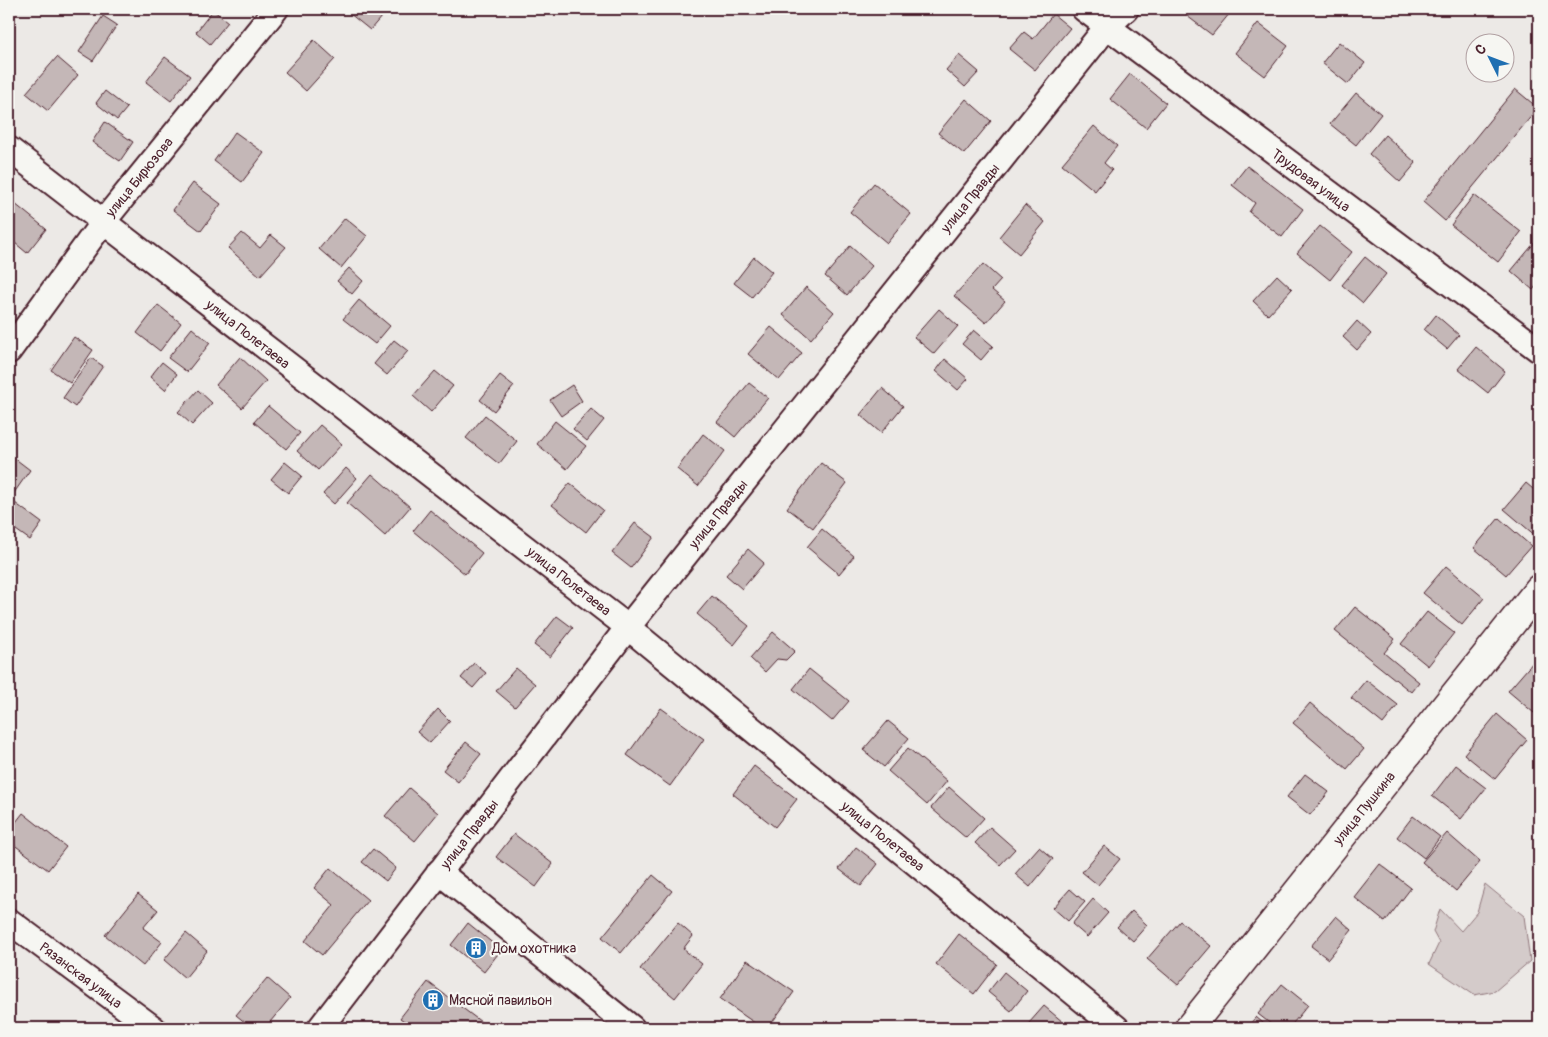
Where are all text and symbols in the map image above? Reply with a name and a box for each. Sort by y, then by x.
north arrow [1466,32,1516,82]
text: С [1472,40,1490,59]
street label: улица Бирюзова [101,134,177,221]
street label: Трудовая улица [1268,145,1353,216]
street label: улица Правды [937,160,1003,237]
street label: улица Полетаева [202,296,293,372]
street label: улица Правды [685,476,751,553]
street label: улица Полетаева [523,543,614,619]
street label: улица Пушкина [1329,768,1399,849]
street label: улица Правды [436,796,502,873]
street label: улица Полетаева [837,797,928,875]
building icon: Дом охотника [464,936,488,960]
street label: Рязанская улица [36,939,125,1012]
place label: Дом охотника [491,940,576,957]
building icon: Мясной павильон [421,988,445,1012]
place label: Мясной павильон [449,992,552,1009]

